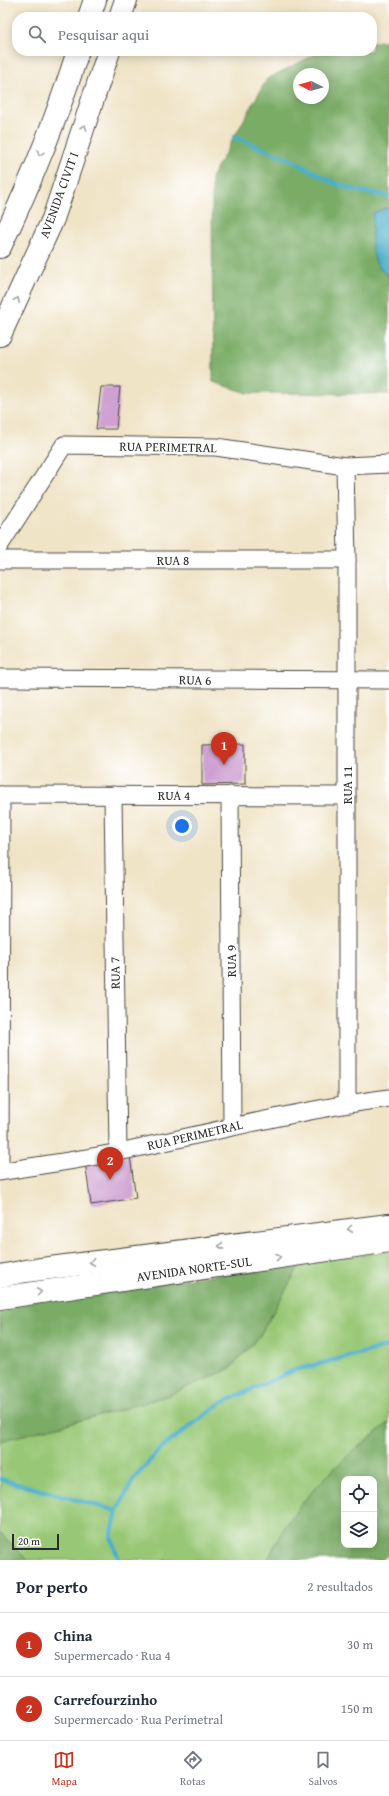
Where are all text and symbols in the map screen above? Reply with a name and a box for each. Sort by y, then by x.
search box [12,12,377,56]
icon: search [26,23,48,45]
text: Pesquisar aqui [58,24,149,45]
north arrow [293,68,329,104]
one-way arrow [79,123,87,130]
street label: AVENIDA CIVIT I [35,149,83,241]
one-way arrow [37,149,45,157]
one-way arrow [12,297,20,304]
street label: RUA PERIMETRAL [119,437,218,457]
street label: RUA 8 [157,551,189,570]
street label: RUA 6 [179,670,211,690]
pin: 1 [211,732,237,765]
street label: RUA 11 [338,766,357,804]
street label: RUA 4 [158,786,190,805]
your location [172,816,192,836]
street label: RUA 9 [222,945,241,977]
street label: RUA 7 [105,957,125,989]
street label: RUA PERIMETRAL [145,1115,245,1155]
pin: 2 [97,1147,123,1180]
one-way arrow [347,1225,353,1234]
one-way arrow [218,1241,224,1250]
street label: AVENIDA NORTE-SUL [135,1251,253,1286]
one-way arrow [275,1253,281,1262]
one-way arrow [89,1257,95,1266]
one-way arrow [36,1288,42,1297]
map controls [341,1476,377,1548]
button: locate [341,1476,377,1512]
button: layers [341,1512,377,1548]
scale bar [12,1532,59,1551]
text: 20 m [18,1533,40,1549]
text: Por perto [16,1574,88,1599]
text: 2 resultados [307,1577,373,1596]
text: China [54,1625,93,1646]
text: 1 [26,1635,32,1654]
text: 30 m [347,1635,373,1654]
text: Supermercado · Rua 4 [54,1646,171,1665]
text: Carrefourzinho [54,1689,157,1710]
text: 2 [26,1699,32,1718]
text: 150 m [341,1699,373,1718]
text: Supermercado · Rua Perimetral [54,1710,223,1729]
tab: Mapa [52,1749,77,1789]
tab: Rotas [180,1749,205,1789]
tab: Salvos [309,1749,337,1789]

